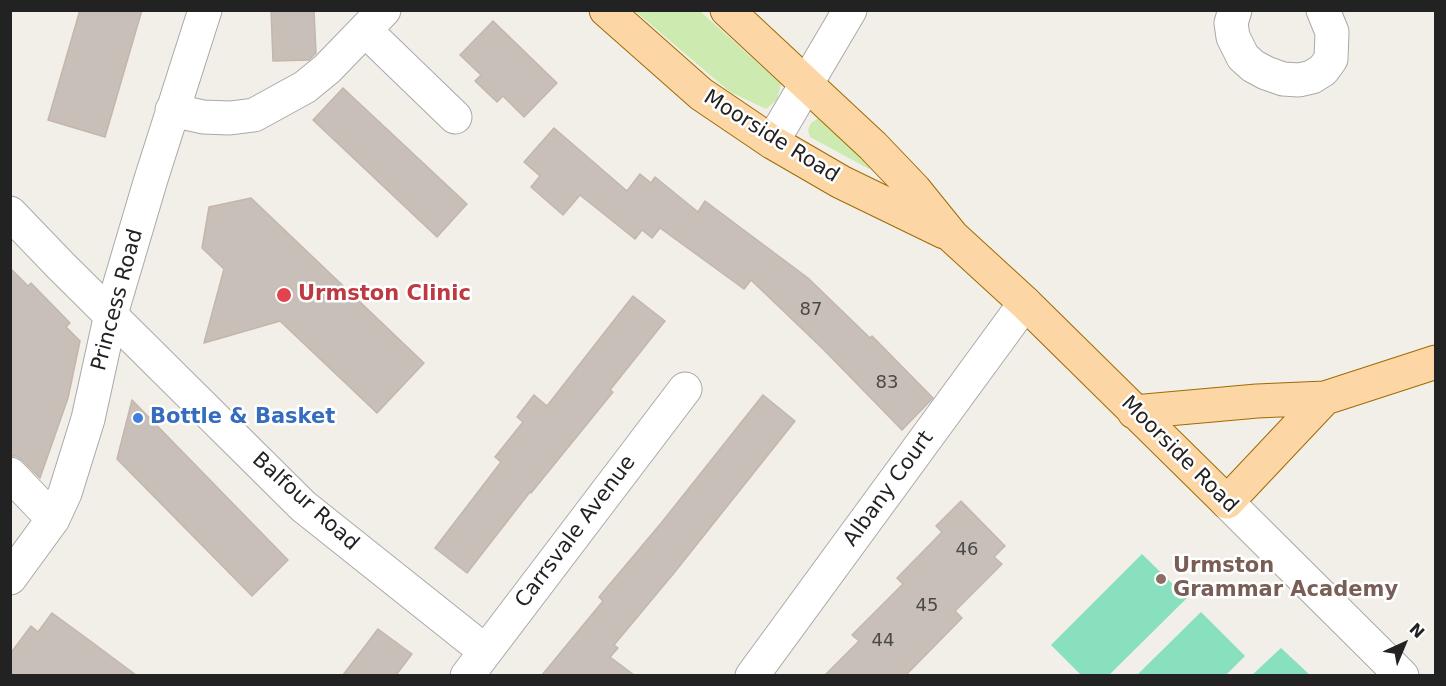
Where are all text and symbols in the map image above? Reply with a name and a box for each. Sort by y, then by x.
street label: Moorside Road [699,85,843,189]
street label: Princess Road [87,226,149,374]
place label: Urmston Clinic [298,282,471,308]
marker: Urmston Clinic [275,286,293,304]
house number: 87 [800,299,822,321]
house number: 83 [876,372,898,394]
street label: Moorside Road [1115,391,1243,519]
place label: Bottle & Basket [150,405,335,431]
marker: Bottle & Basket [131,411,145,425]
street label: Albany Court [839,426,939,552]
street label: Balfour Road [247,448,363,556]
street label: Carrsvale Avenue [511,451,641,613]
house number: 46 [956,539,978,561]
place label: Urmston Grammar Academy [1173,554,1398,604]
marker: Urmston Grammar Academy [1154,572,1168,586]
house number: 45 [916,595,938,617]
north arrow [1374,614,1434,674]
text: N [1405,619,1428,642]
house number: 44 [872,630,894,652]

